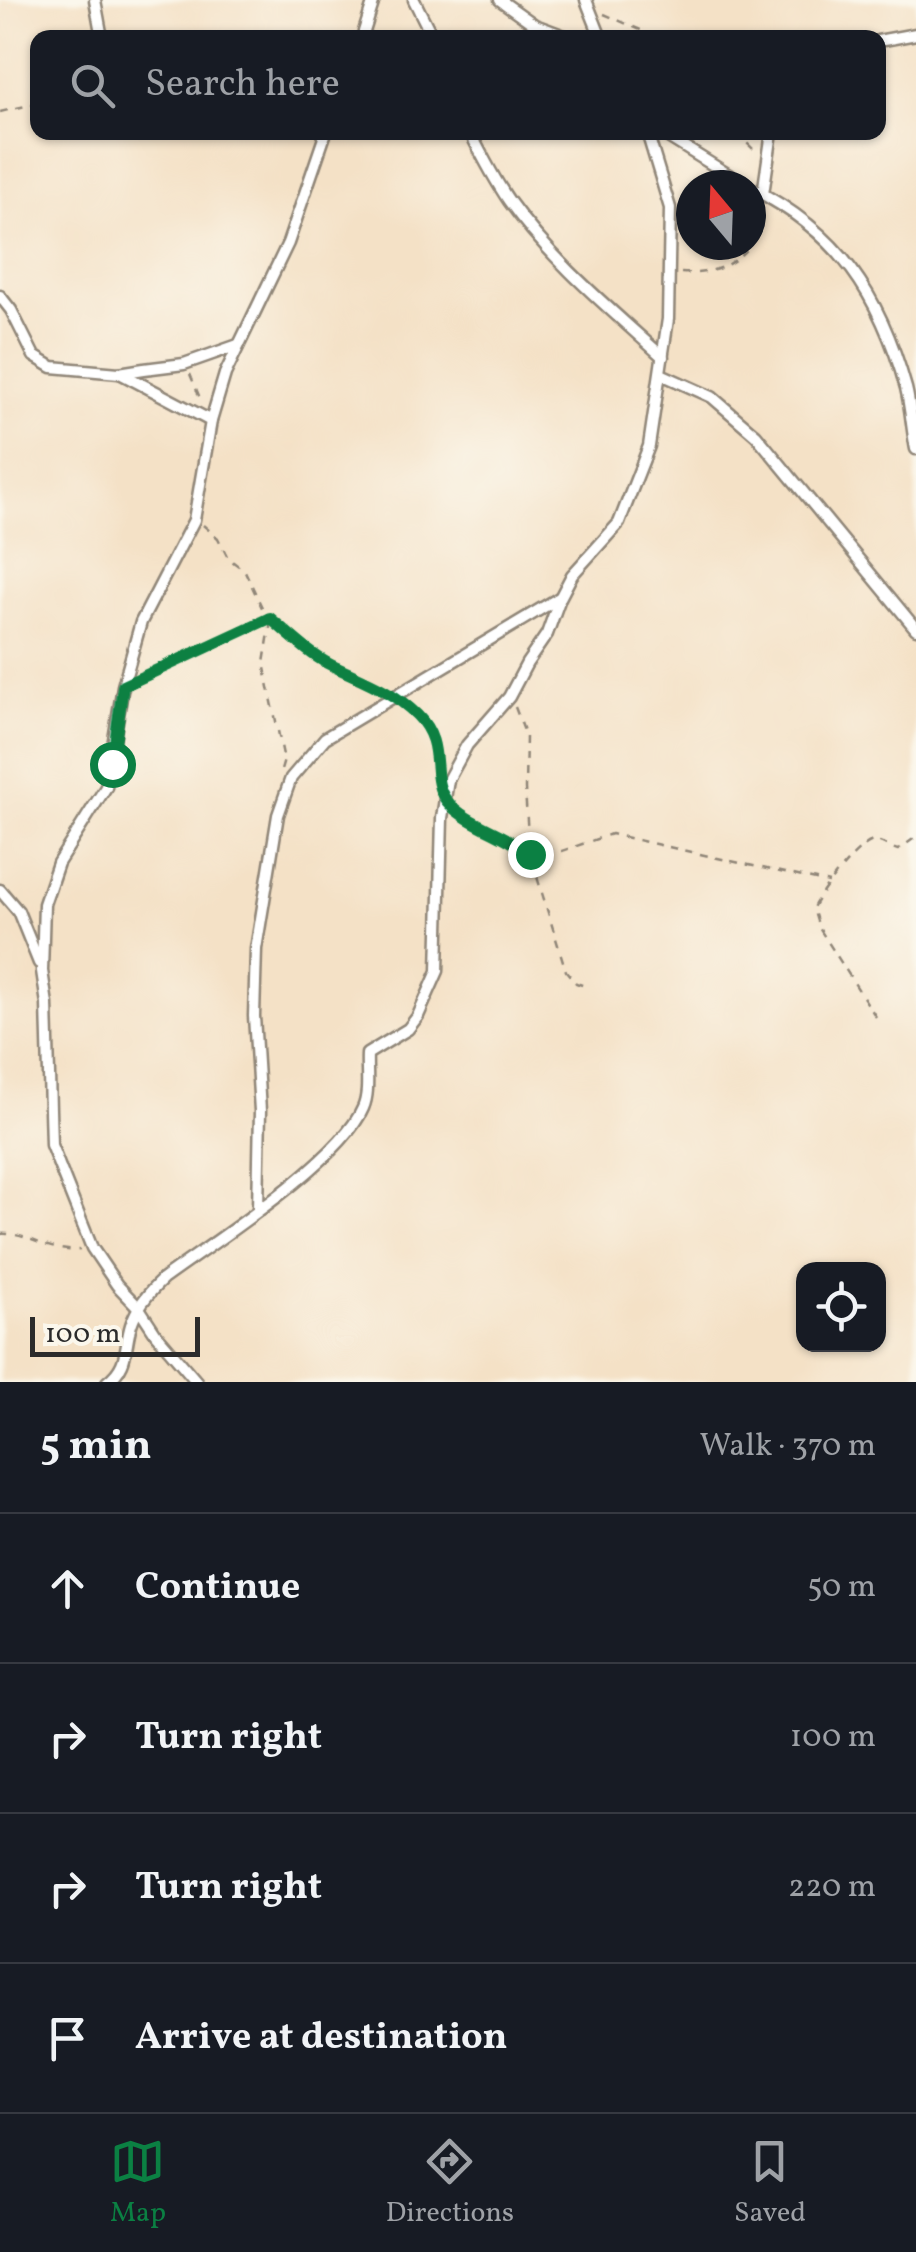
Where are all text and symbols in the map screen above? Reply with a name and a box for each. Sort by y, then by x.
search box [30,30,886,140]
icon: search [65,58,120,113]
text: Search here [145,59,340,112]
north arrow [676,170,766,260]
route start [90,742,136,788]
route end [508,832,554,878]
map controls [796,1262,886,1352]
button: locate [796,1262,886,1352]
scale bar [30,1312,200,1356]
text: 100 m [45,1315,120,1354]
text: 5 min [40,1418,152,1477]
text: Walk · 370 m [700,1425,876,1469]
icon: ahead [40,1561,95,1616]
text: Continue [135,1562,300,1615]
text: 50 m [807,1566,876,1610]
icon: right [40,1711,95,1766]
text: Turn right [135,1712,322,1765]
text: 100 m [790,1716,876,1760]
icon: right [40,1861,95,1916]
text: Turn right [135,1862,322,1915]
text: 220 m [788,1866,876,1910]
icon: arrive [40,2011,95,2066]
text: Arrive at destination [135,2012,508,2065]
tab: Map [110,2134,166,2233]
tab: Directions [386,2134,514,2233]
tab: Saved [734,2134,806,2233]

